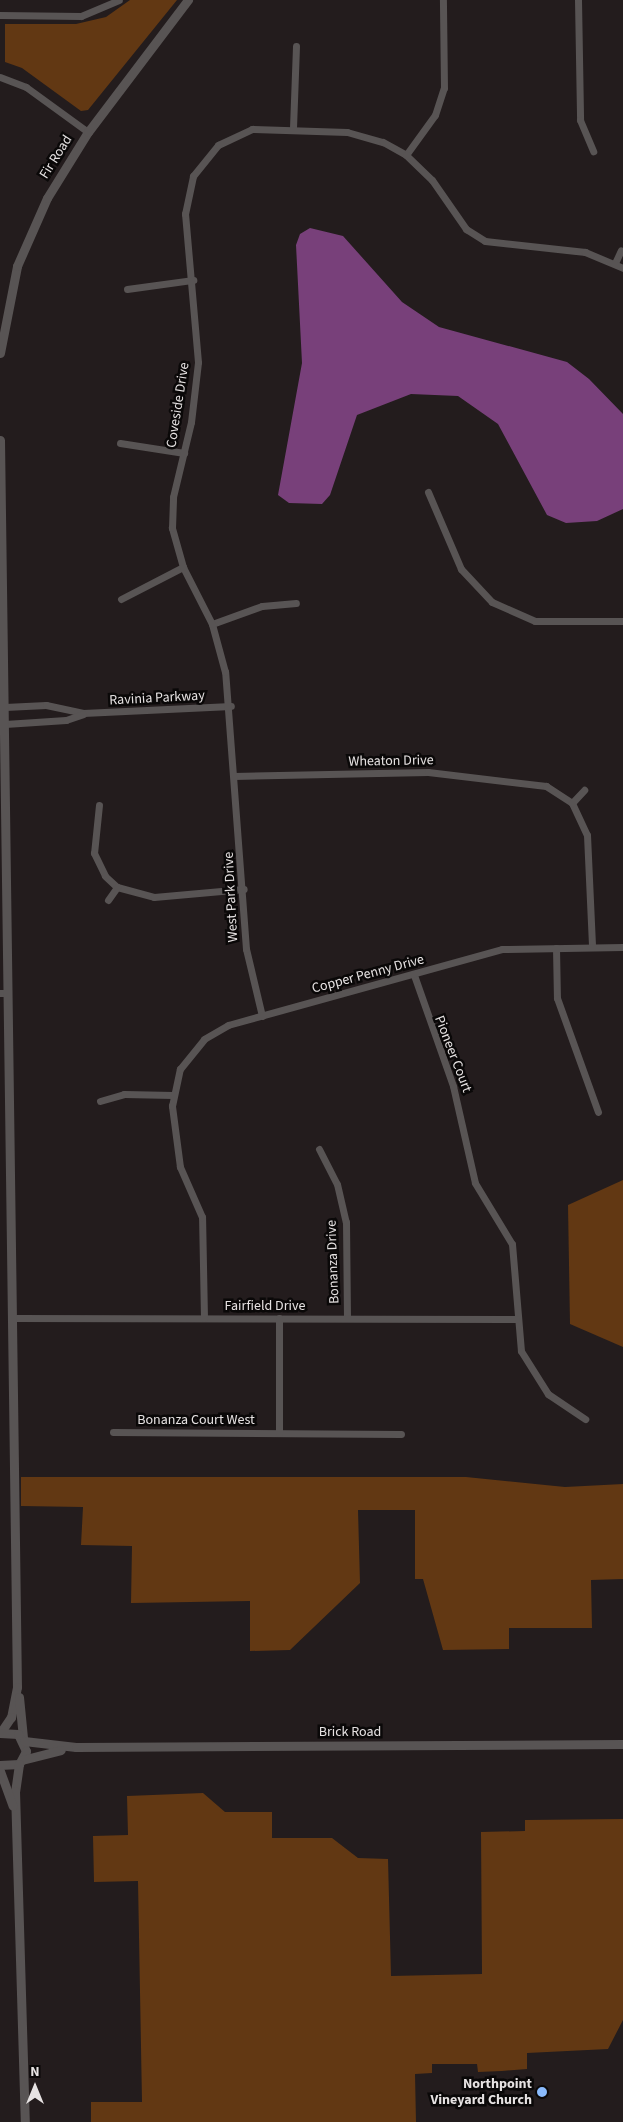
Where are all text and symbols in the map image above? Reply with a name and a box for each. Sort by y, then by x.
street label: Fir Road [36,132,76,182]
street label: Coveside Drive [163,361,193,449]
street label: Ravinia Parkway [109,687,205,709]
street label: Wheaton Drive [348,752,434,770]
street label: West Park Drive [220,851,242,943]
street label: Copper Penny Drive [310,951,426,997]
street label: Pioneer Court [431,1013,475,1095]
street label: Bonanza Drive [323,1220,343,1304]
street label: Fairfield Drive [225,1298,305,1314]
street label: Bonanza Court West [137,1412,255,1428]
street label: Brick Road [319,1724,381,1740]
north arrow [10,2062,60,2112]
text: N [30,2062,40,2082]
place label: Northpoint Vineyard Church [430,2076,532,2108]
marker: Northpoint Vineyard Church [536,2086,548,2098]

